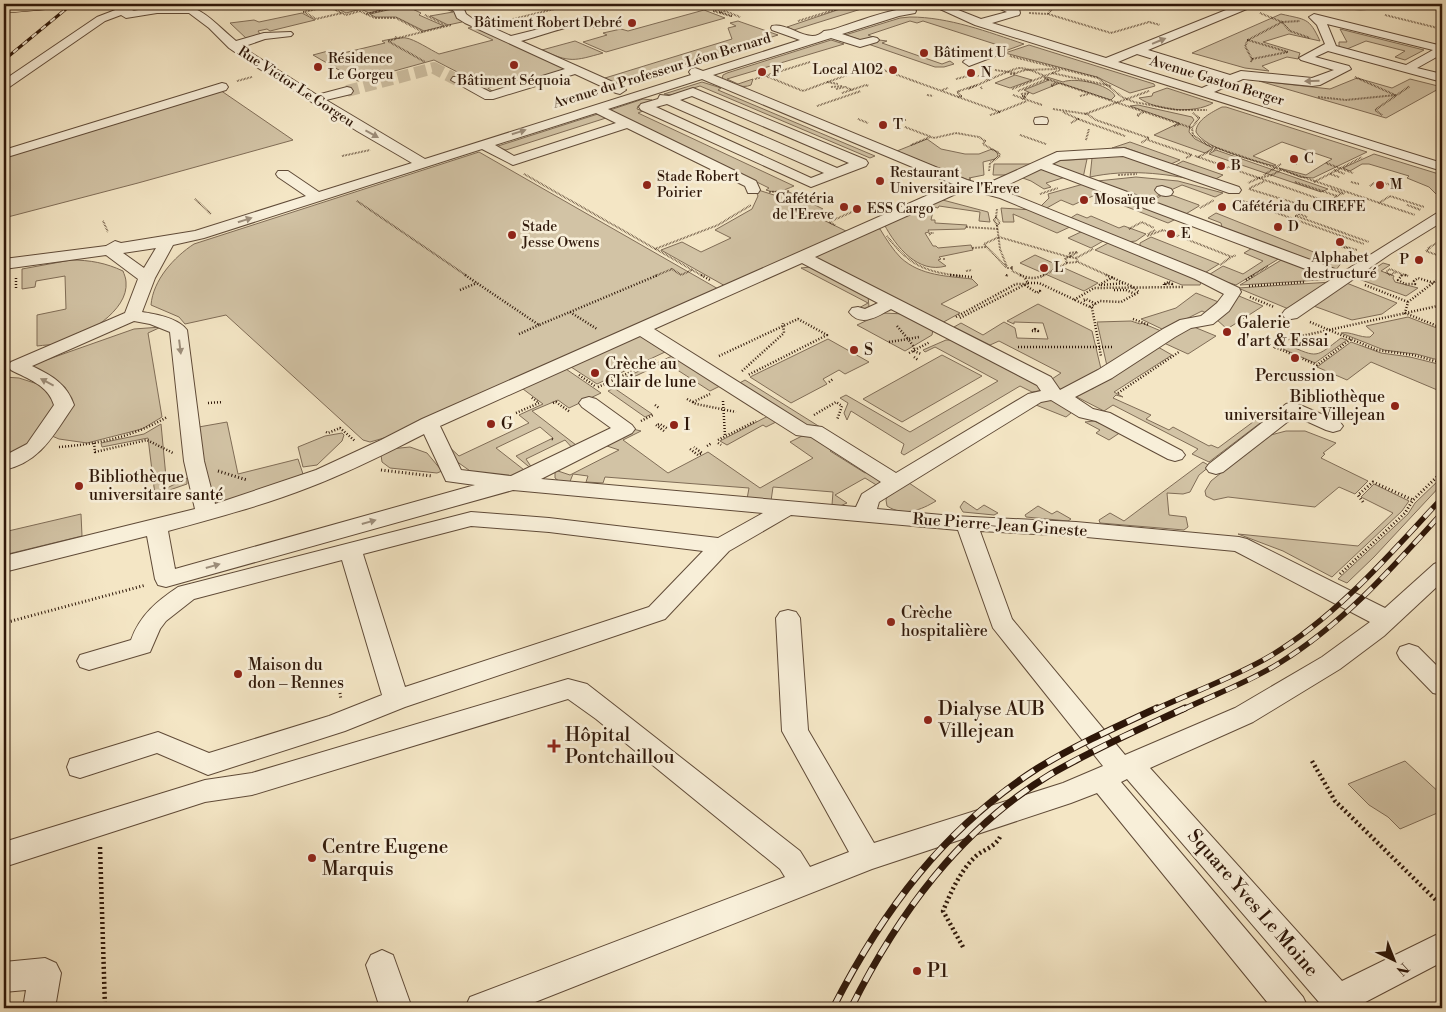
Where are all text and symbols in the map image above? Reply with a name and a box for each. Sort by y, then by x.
place label: Bâtiment Robert Debré [473,14,622,32]
marker: Bâtiment Robert Debré [626,17,638,29]
street label: Avenue du Professeur Léon Bernard [550,29,773,113]
one-way arrow [1152,37,1167,45]
street label: Rue Victor Le Gorgeu [234,43,358,131]
place label: Bâtiment U [933,44,1007,62]
marker: Bâtiment U [918,47,930,59]
place label: Résidence Le Gorgeu [328,50,393,84]
street label: Avenue Gaston Berger [1147,52,1286,110]
marker: Bâtiment Séquoia [508,59,520,71]
marker: Résidence Le Gorgeu [312,61,324,73]
place label: Local A102 [812,61,883,79]
place label: F [772,63,781,81]
marker: Local A102 [887,64,899,76]
place label: N [981,64,992,82]
marker: F [756,66,768,78]
marker: N [965,67,977,79]
place label: Bâtiment Séquoia [456,72,572,90]
one-way arrow [1303,77,1319,85]
place label: T [893,116,903,134]
marker: T [877,119,889,131]
one-way arrow [512,128,527,136]
one-way arrow [365,129,378,138]
place label: C [1304,150,1314,168]
marker: C [1288,153,1300,165]
place label: B [1230,157,1241,175]
marker: B [1215,160,1227,172]
place label: Restaurant Universitaire l'Ereve [890,164,1020,198]
place label: Stade Robert Poirier [657,168,739,202]
marker: Restaurant Universitaire l'Ereve [874,175,886,187]
place label: M [1390,176,1403,194]
marker: Stade Robert Poirier [641,179,653,191]
marker: M [1374,179,1386,191]
place label: Cafétéria de l'Ereve [772,190,835,224]
place label: Mosaïque [1094,191,1156,209]
marker: Mosaïque [1078,194,1090,206]
place label: Cafétéria du CIREFE [1232,198,1365,216]
place label: ESS Cargo [867,200,934,218]
marker: Cafétéria de l'Ereve [838,201,850,213]
marker: Cafétéria du CIREFE [1216,201,1228,213]
marker: ESS Cargo [851,203,863,215]
one-way arrow [238,216,253,223]
place label: Stade Jesse Owens [521,218,599,252]
place label: D [1288,218,1299,236]
marker: D [1272,221,1284,233]
place label: E [1181,225,1191,243]
marker: E [1165,228,1177,240]
marker: Stade Jesse Owens [506,229,518,241]
marker: Alphabet destructuré [1334,236,1346,248]
place label: Alphabet destructuré [1303,249,1377,283]
place label: P [1399,251,1409,269]
marker: P [1413,254,1425,266]
place label: L [1054,259,1063,277]
marker: L [1038,262,1050,274]
place label: Galerie d'art & Essai [1237,313,1329,351]
marker: Galerie d'art & Essai [1221,326,1233,338]
one-way arrow [176,339,184,355]
place label: S [864,340,873,360]
marker: S [848,344,860,356]
marker: Percussion [1289,352,1301,364]
place label: Crèche au Clair de lune [605,354,696,392]
place label: Percussion [1255,366,1335,386]
marker: Crèche au Clair de lune [589,367,601,379]
one-way arrow [40,378,54,386]
place label: Bibliothèque universitaire Villejean [1224,387,1385,425]
marker: Bibliothèque universitaire Villejean [1389,400,1401,412]
place label: G [501,414,513,434]
place label: I [684,415,690,435]
marker: G [485,418,497,430]
marker: I [668,419,680,431]
place label: Bibliothèque universitaire santé [88,467,223,505]
marker: Bibliothèque universitaire santé [73,480,85,492]
street label: Rue Pierre-Jean Gineste [912,509,1088,541]
one-way arrow [362,517,377,525]
one-way arrow [205,561,220,569]
place label: Crèche hospitalière [901,603,988,641]
marker: Crèche hospitalière [885,616,897,628]
place label: Maison du don – Rennes [248,655,344,693]
marker: Maison du don – Rennes [232,668,244,680]
place label: Dialyse AUB Villejean [937,697,1045,743]
marker: Dialyse AUB Villejean [922,714,934,726]
place label: Hôpital Pontchaillou [565,723,675,769]
marker: Hôpital Pontchaillou [547,739,561,753]
street label: Square Yves Le Moine [1182,824,1324,982]
place label: Centre Eugene Marquis [322,835,448,881]
marker: Centre Eugene Marquis [306,852,318,864]
north arrow [1368,934,1418,984]
text: N [1392,958,1412,979]
place label: P1 [927,959,948,983]
marker: P1 [911,965,923,977]

